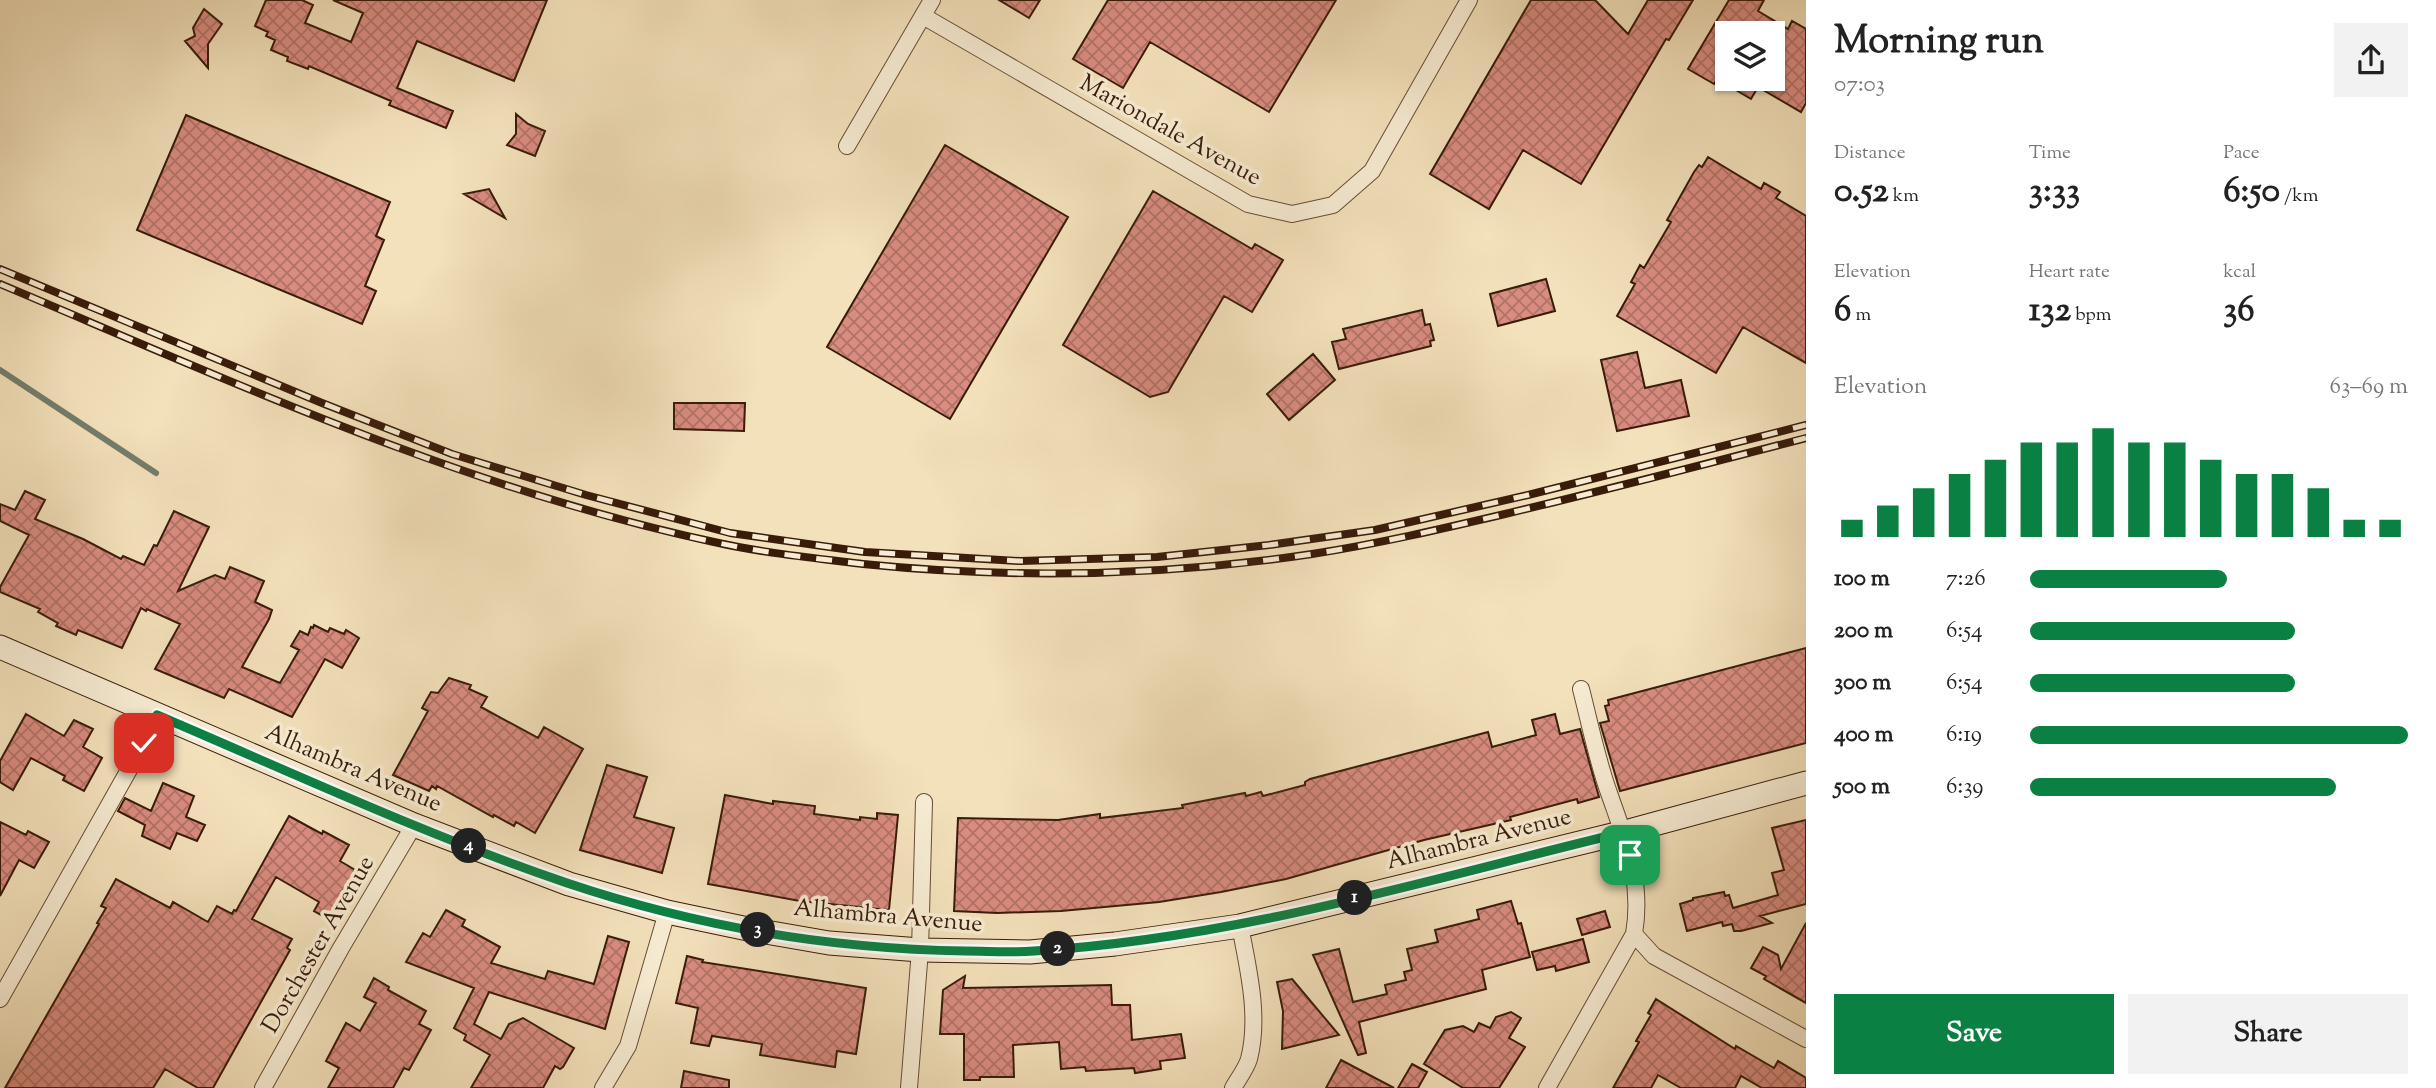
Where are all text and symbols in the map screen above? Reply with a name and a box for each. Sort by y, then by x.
text: Morning run [1834,16,2044,70]
map controls [1715,21,1785,91]
button: layers [1715,21,1785,91]
button: share [2334,23,2408,97]
street label: Mariondale Avenue [1073,67,1267,195]
text: 07:03 [1834,69,1885,102]
text: Distance [1834,140,1906,167]
text: Time [2029,140,2071,167]
text: Pace [2223,140,2260,167]
text: 0.52 [1834,167,1889,218]
text: 3:33 [2029,167,2080,218]
text: 6:50 [2223,167,2280,218]
text: km [1889,183,1919,210]
text: /km [2280,183,2318,210]
text: Elevation [1834,259,1911,286]
text: Heart rate [2029,259,2110,286]
text: kcal [2223,259,2256,286]
text: 6 [1834,286,1851,337]
text: 132 [2029,286,2071,337]
text: 36 [2223,286,2255,337]
text: m [1851,302,1871,329]
text: bpm [2071,302,2112,329]
text: Elevation [1834,371,1927,404]
text: 63–69 m [2329,371,2408,404]
text: 100 m [1834,563,1890,596]
text: 7:26 [1946,563,1986,596]
text: 200 m [1834,615,1893,648]
text: 6:54 [1946,615,1983,648]
text: 300 m [1834,667,1891,700]
text: 6:54 [1946,667,1983,700]
pin [114,713,174,773]
street label: Alhambra Avenue [259,716,447,822]
text: 400 m [1834,719,1894,752]
text: 6:19 [1946,719,1982,752]
icon: check [125,724,163,762]
text: 500 m [1834,771,1890,804]
text: 6:39 [1946,771,1983,804]
street label: Alhambra Avenue [1383,801,1575,879]
pin [1600,825,1660,885]
pin: 4 [452,828,486,864]
text: 4 [464,832,473,859]
icon: arrive [1611,836,1649,874]
street label: Dorchester Avenue [254,850,384,1040]
pin: 1 [1338,880,1372,916]
text: 1 [1351,884,1358,911]
street label: Alhambra Avenue [792,892,984,942]
pin: 3 [740,912,776,948]
text: 3 [754,916,761,943]
pin: 2 [1040,932,1076,967]
text: 2 [1053,935,1062,962]
button: Save [1834,994,2114,1074]
button: Share [2128,994,2408,1074]

